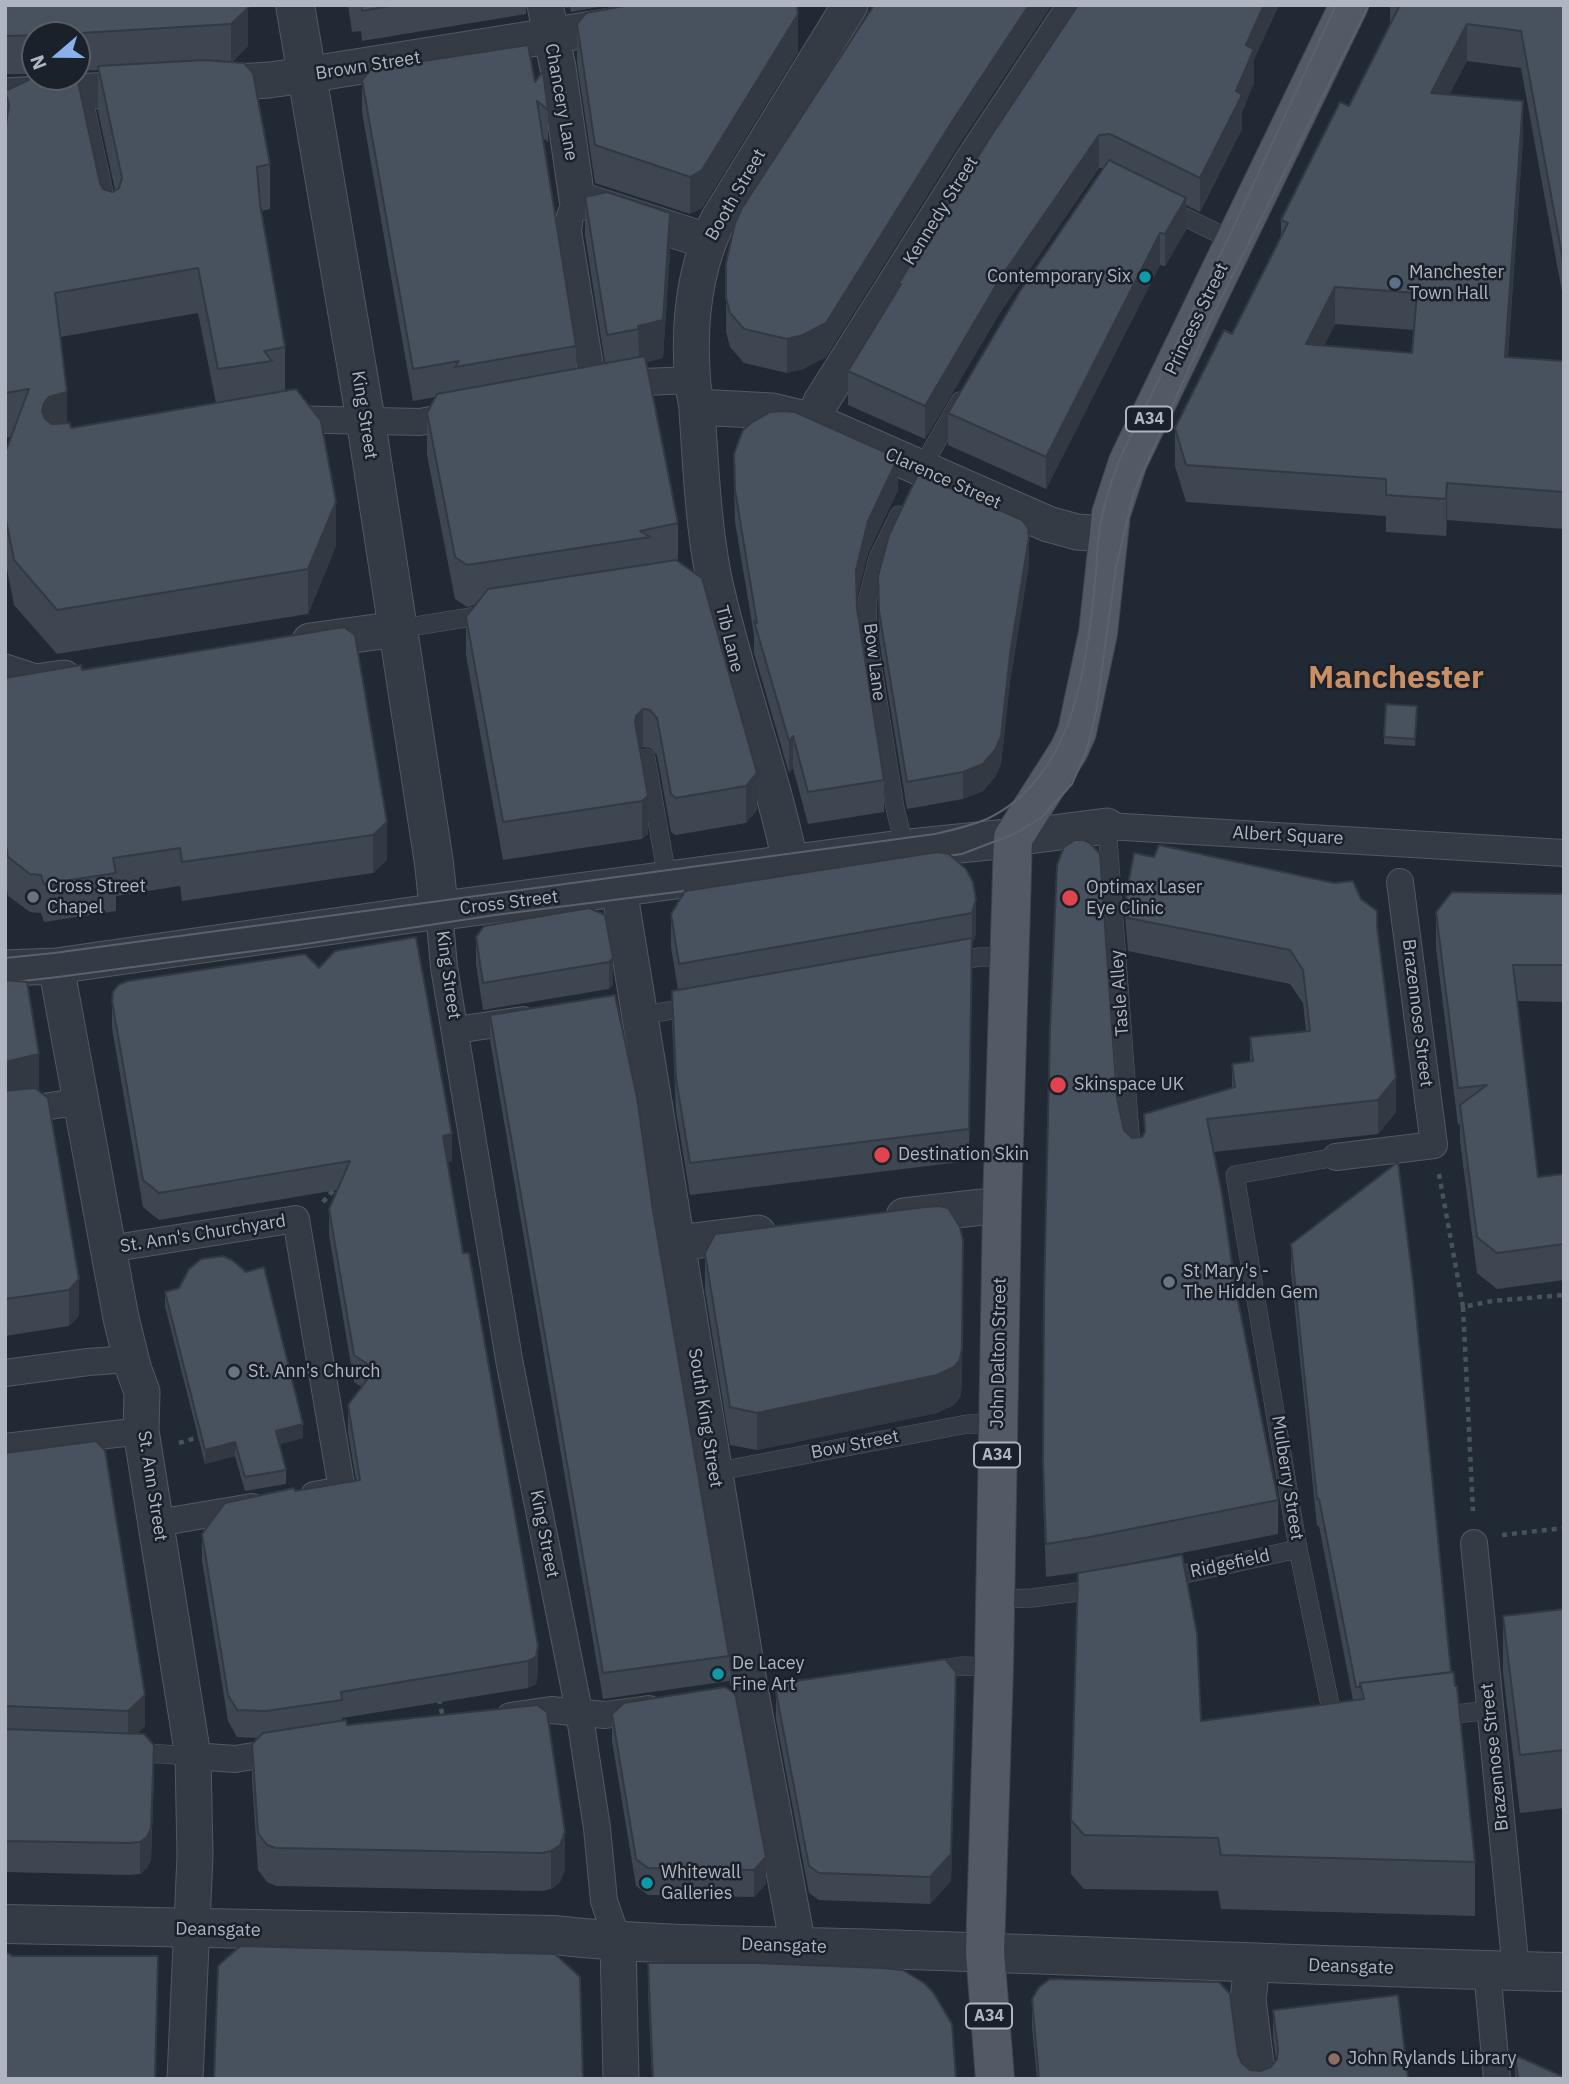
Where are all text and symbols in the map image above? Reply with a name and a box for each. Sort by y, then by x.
north arrow [21,21,91,91]
street label: Chancery Lane [540,42,582,162]
street label: Brown Street [314,47,422,85]
text: N [25,52,52,73]
street label: Booth Street [701,145,771,245]
street label: Kennedy Street [899,153,983,269]
street label: Princess Street [1161,259,1233,379]
place label: Manchester Town Hall [1409,262,1504,304]
place label: Contemporary Six [987,266,1131,288]
marker: Contemporary Six [1137,269,1153,285]
marker: Manchester Town Hall [1387,275,1403,291]
street label: King Street [346,369,382,461]
road number: A34 [1126,406,1172,432]
street label: Clarence Street [882,444,1004,514]
street label: Tib Lane [710,603,748,675]
street label: Bow Lane [858,622,890,702]
district label: Manchester [1308,660,1484,698]
street label: Albert Square [1232,822,1344,850]
place label: Cross Street Chapel [47,876,146,918]
place label: Optimax Laser Eye Clinic [1086,877,1202,920]
street label: Cross Street [459,886,559,920]
marker: Optimax Laser Eye Clinic [1060,888,1080,908]
marker: Cross Street Chapel [25,889,41,905]
street label: King Street [431,929,465,1021]
street label: Brazennose Street [1397,938,1437,1088]
street label: Tasle Alley [1106,949,1134,1037]
place label: Skinspace UK [1074,1074,1184,1096]
marker: Skinspace UK [1048,1075,1068,1095]
place label: Destination Skin [898,1144,1029,1166]
marker: Destination Skin [872,1145,892,1165]
street label: St. Ann's Churchyard [119,1210,287,1258]
place label: St Mary's - The Hidden Gem [1183,1261,1318,1304]
marker: St Mary's - The Hidden Gem [1161,1274,1177,1290]
street label: John Dalton Street [987,1278,1011,1428]
street label: South King Street [683,1347,727,1489]
place label: St. Ann's Church [248,1361,380,1383]
marker: St. Ann's Church [226,1364,242,1380]
street label: Mulberry Street [1266,1414,1308,1542]
street label: Bow Street [809,1426,901,1464]
street label: St. Ann Street [133,1429,171,1543]
road number: A34 [974,1442,1020,1468]
street label: King Street [525,1488,563,1580]
street label: Ridgefield [1188,1545,1272,1583]
place label: De Lacey Fine Art [732,1653,805,1696]
marker: De Lacey Fine Art [710,1666,726,1682]
street label: Brazennose Street [1476,1682,1514,1832]
place label: Whitewall Galleries [661,1862,741,1904]
marker: Whitewall Galleries [639,1875,655,1891]
street label: Deansgate [175,1918,261,1942]
street label: Deansgate [741,1934,827,1958]
street label: Deansgate [1308,1955,1394,1979]
road number: A34 [966,2004,1012,2028]
place label: John Rylands Library [1348,2048,1516,2070]
marker: John Rylands Library [1326,2051,1342,2067]

